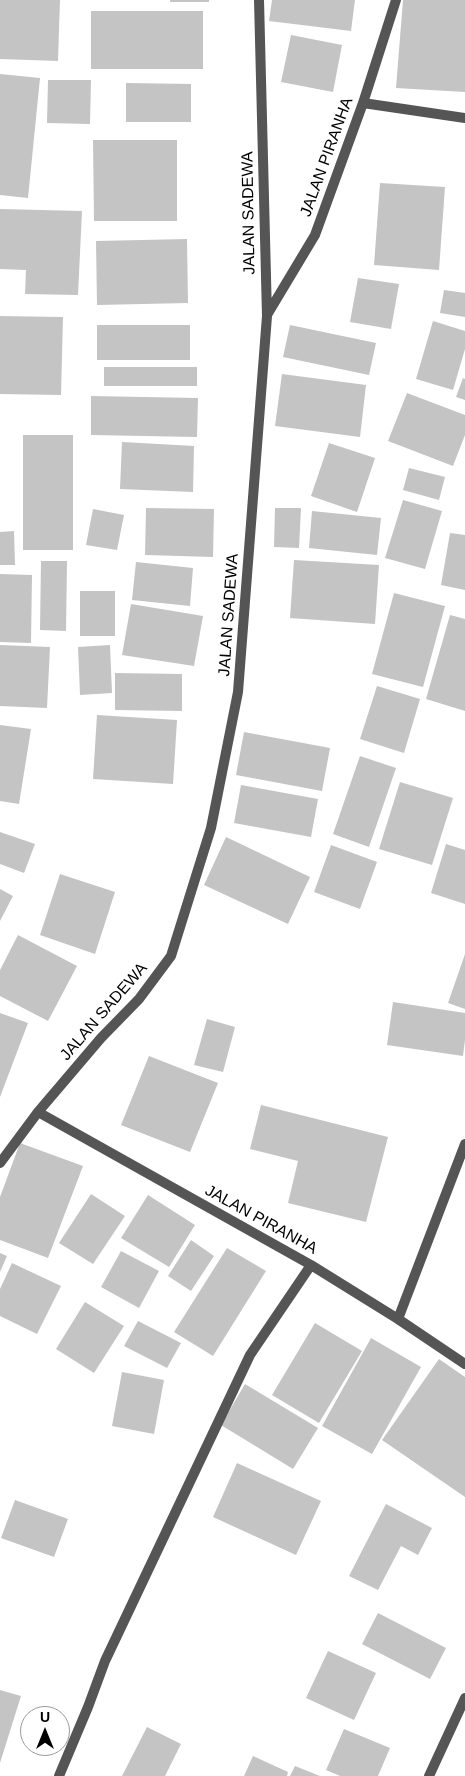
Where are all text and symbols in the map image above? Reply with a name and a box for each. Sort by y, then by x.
street label: JALAN PIRANHA [297,95,357,219]
street label: JALAN SADEWA [238,151,260,275]
street label: JALAN SADEWA [215,553,243,677]
street label: JALAN SADEWA [56,959,152,1065]
street label: JALAN PIRANHA [202,1181,320,1259]
north arrow [20,1706,70,1756]
text: U [40,1709,50,1725]

